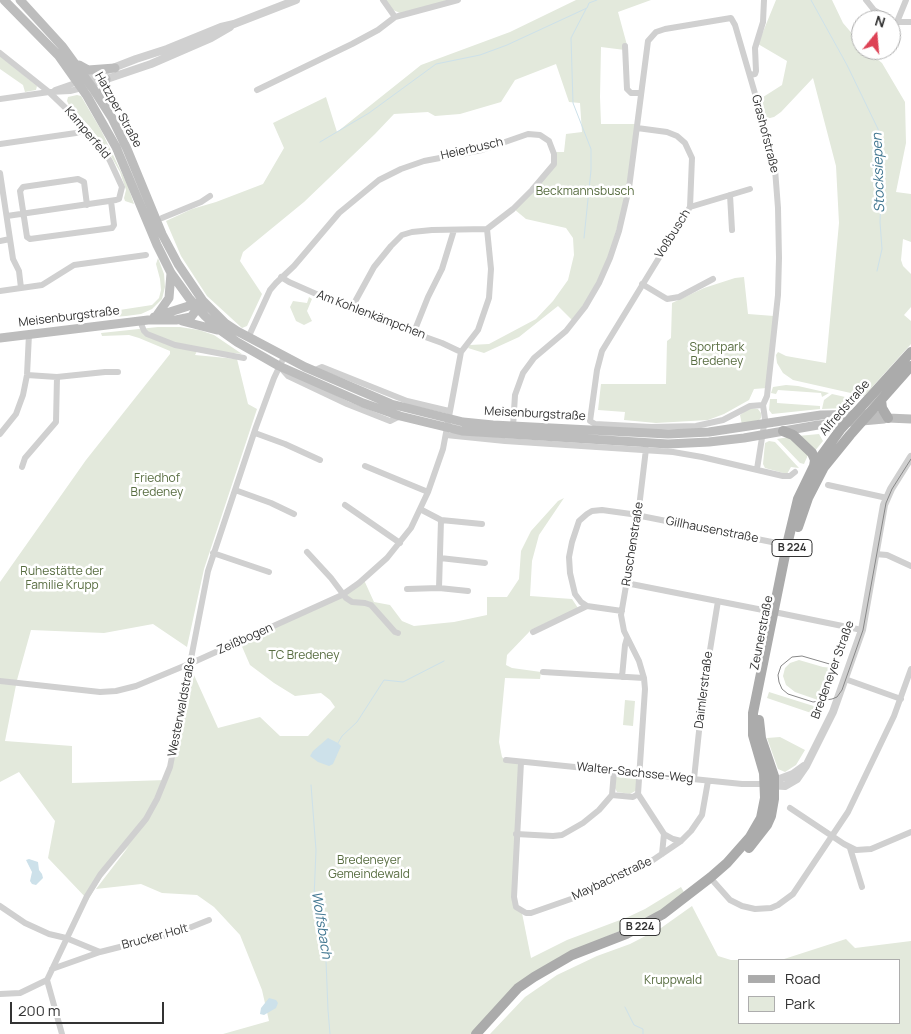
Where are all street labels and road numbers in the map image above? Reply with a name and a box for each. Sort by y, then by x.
street label: Hatzper Straße [91,70,145,150]
street label: Grashofstraße [748,93,782,175]
street label: Kamperfeld [61,104,113,162]
street label: Heierbusch [439,135,505,163]
street label: Voßbusch [652,207,694,261]
street label: Am Kohlenkämpchen [315,288,427,342]
street label: Meisenburgstraße [18,304,120,330]
street label: Alfredstraße [817,377,873,439]
street label: Meisenburgstraße [484,404,586,424]
street label: Ruschenstraße [619,501,647,587]
street label: Gillhausenstraße [664,514,760,546]
road number: B 224 [772,540,812,556]
street label: Zeunerstraße [748,594,776,672]
street label: Bredeneyer Straße [809,619,857,721]
street label: Zeißbogen [215,620,275,658]
street label: Daimlerstraße [692,651,716,729]
street label: Westerwaldstraße [165,656,199,758]
street label: Walter-Sachsse-Weg [576,760,694,786]
street label: Maybachstraße [570,854,654,904]
road number: B 224 [620,919,660,936]
street label: Brucker Holt [120,921,190,953]

